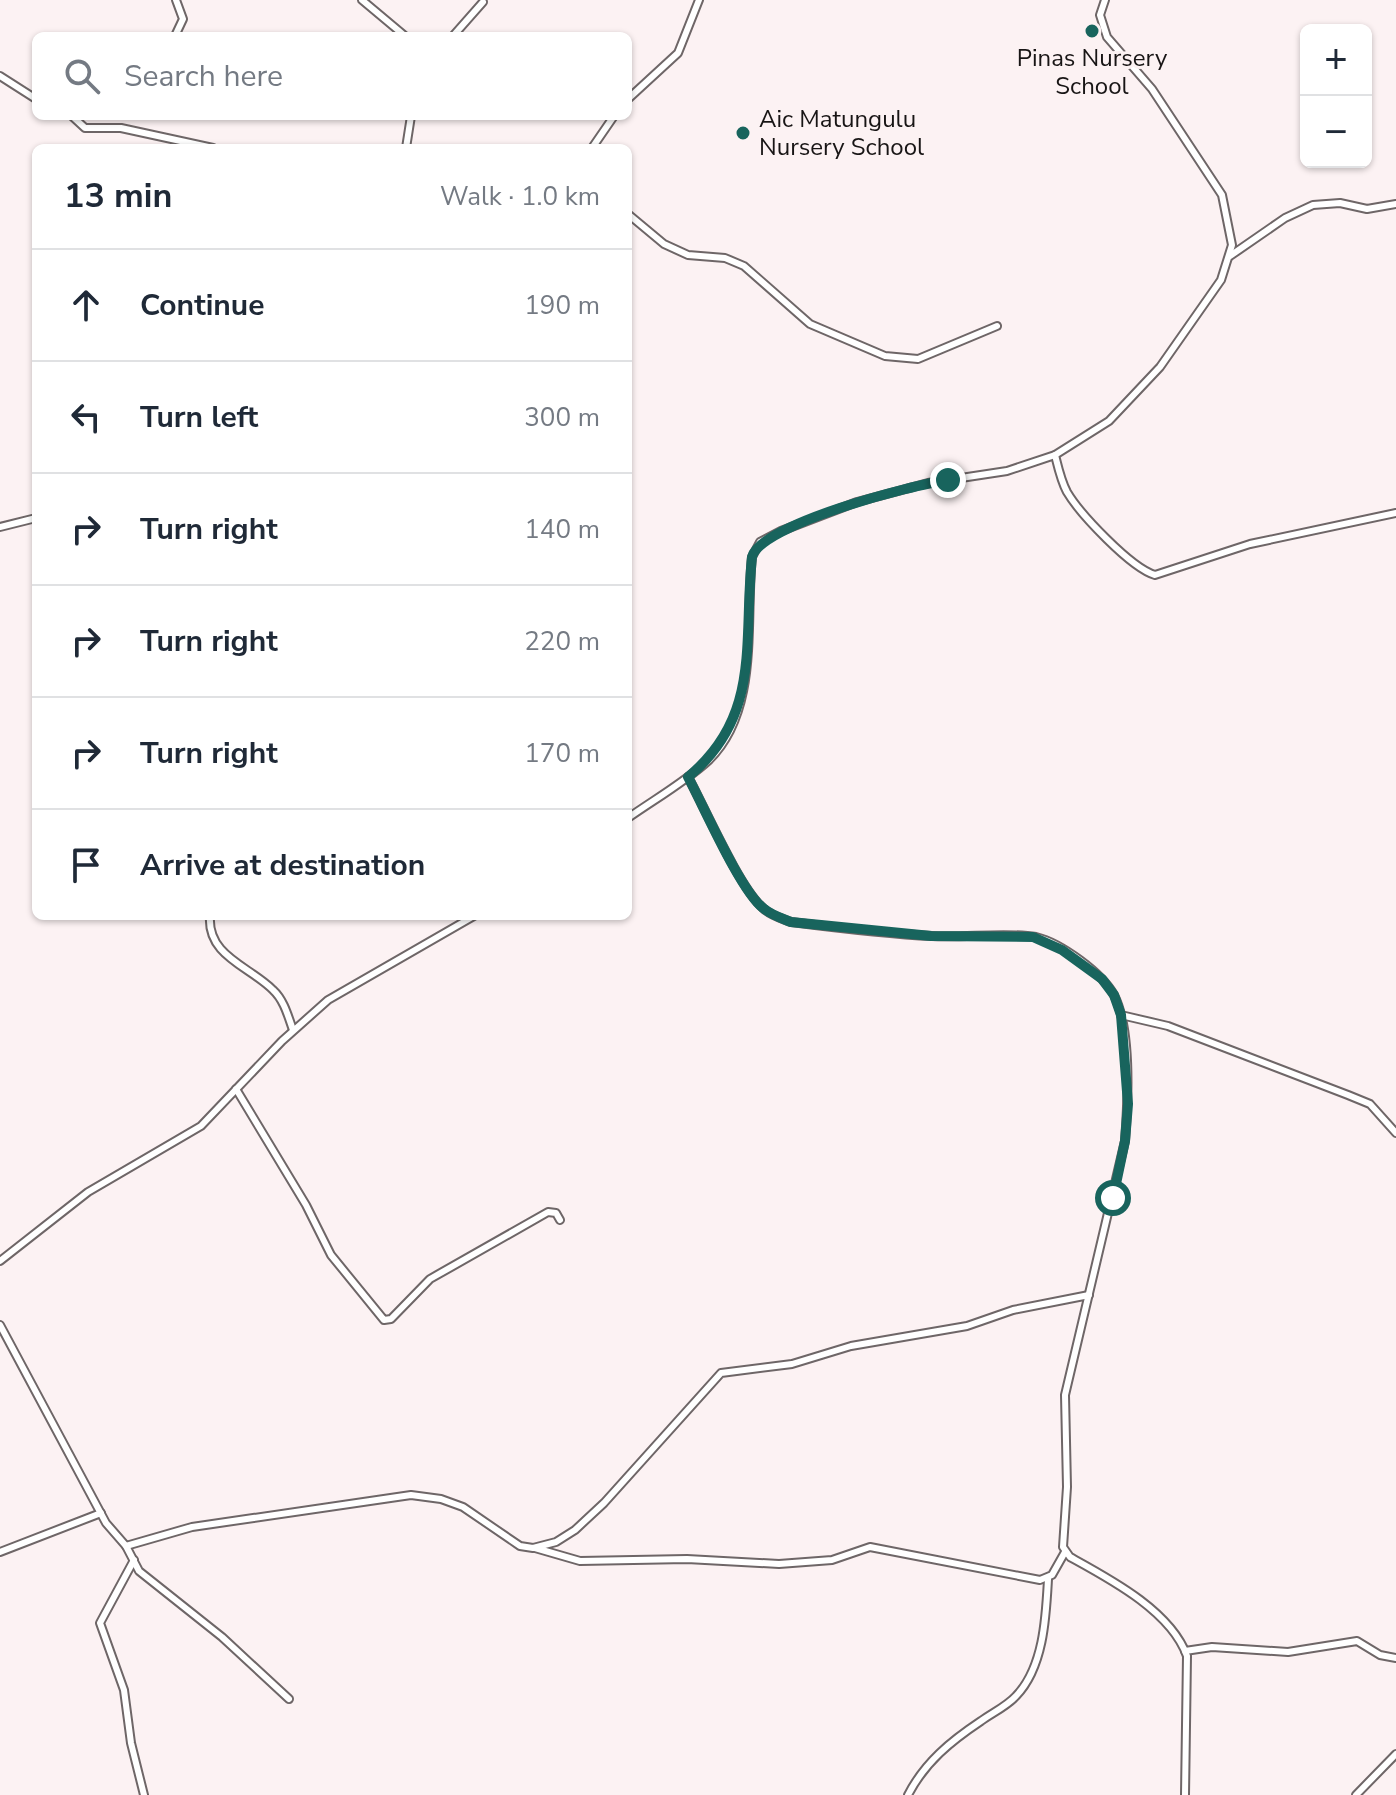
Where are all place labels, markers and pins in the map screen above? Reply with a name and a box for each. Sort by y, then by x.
marker: Pinas Nursery School [1083,22,1101,40]
place label: Pinas Nursery School [1017,42,1168,102]
place label: Aic Matungulu Nursery School [759,103,924,163]
marker: Aic Matungulu Nursery School [734,124,752,142]

